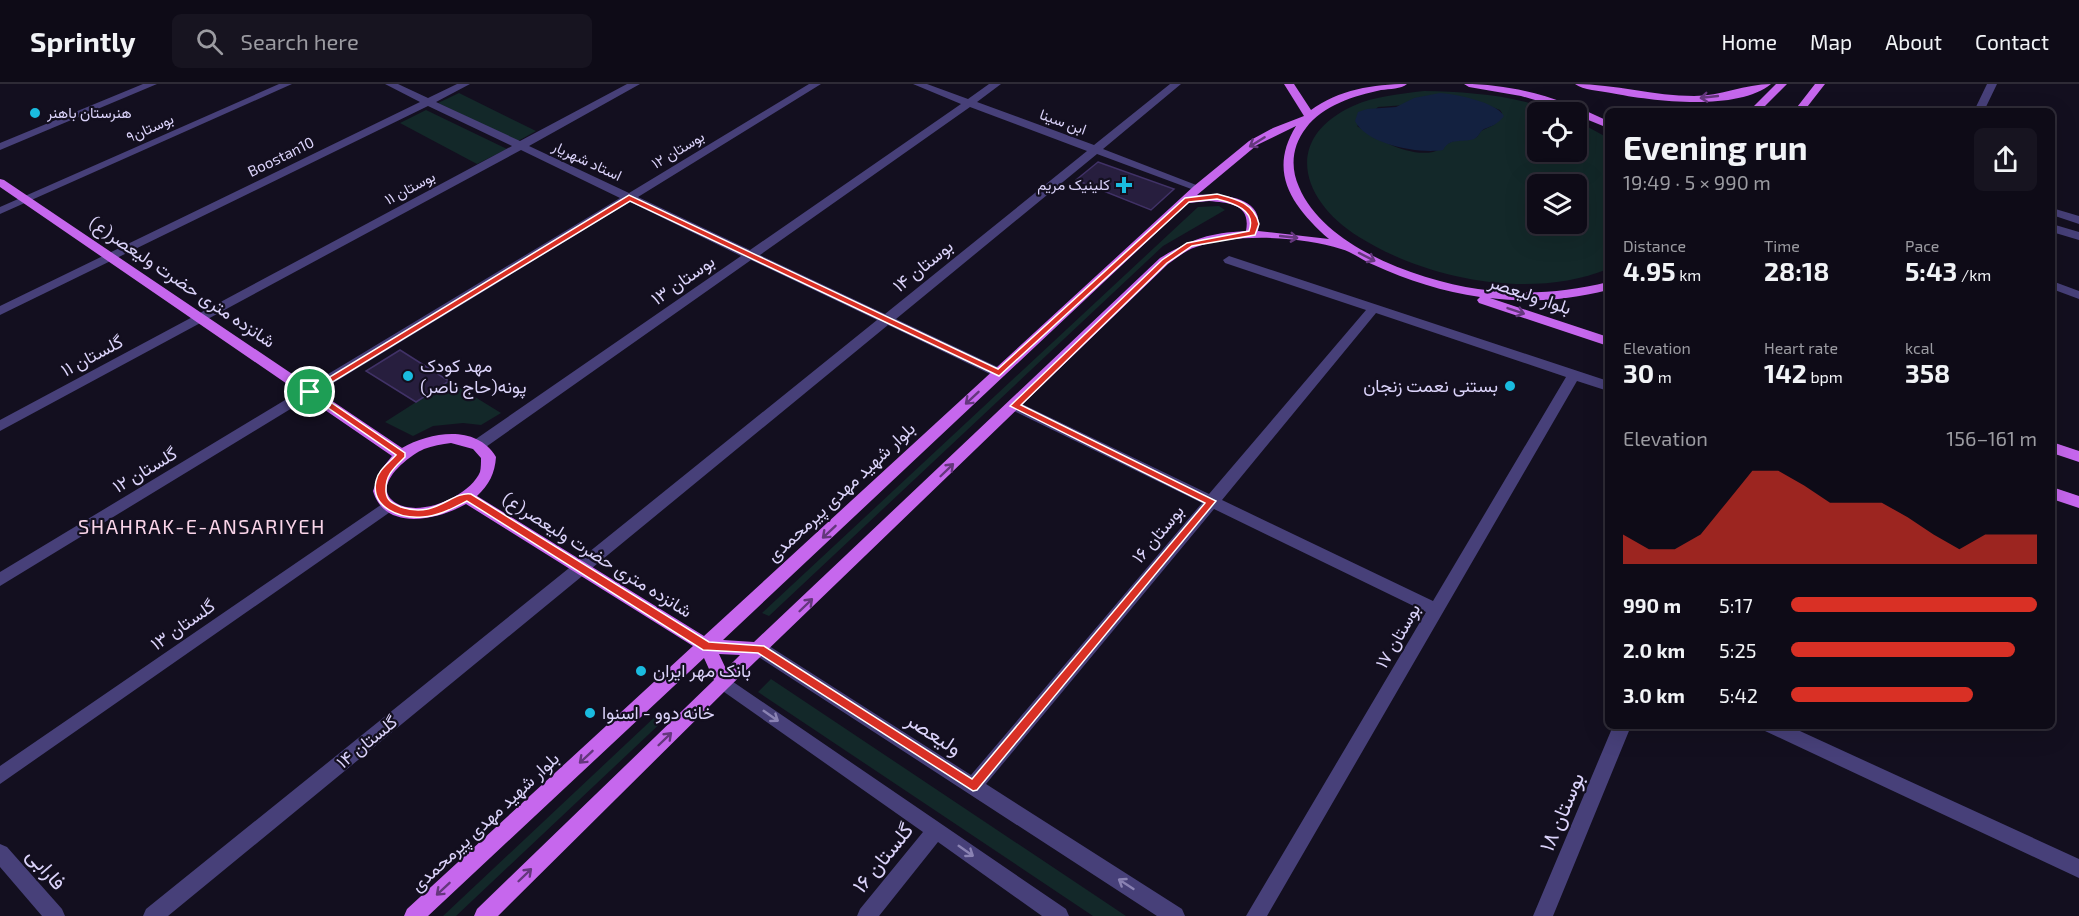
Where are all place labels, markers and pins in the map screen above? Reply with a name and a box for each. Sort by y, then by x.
place label: هنرستان باهنر [46,103,132,122]
marker: هنرستان باهنر [28,106,42,120]
place label: کلینیک مریم [1037,175,1110,195]
marker: کلینیک مریم [1115,176,1133,194]
place label: مهد کودک پونه(حاج ناصر) [420,354,527,399]
pin [284,366,335,417]
marker: مهد کودک پونه(حاج ناصر) [401,369,415,383]
place label: بستنی نعمت زنجان [1363,374,1498,397]
marker: بستنی نعمت زنجان [1503,379,1517,393]
place label: بانک مهر ایران [653,659,751,682]
marker: بانک مهر ایران [634,664,648,678]
place label: خانه دوو - اسنوا [602,701,715,724]
marker: خانه دوو - اسنوا [583,706,597,720]

